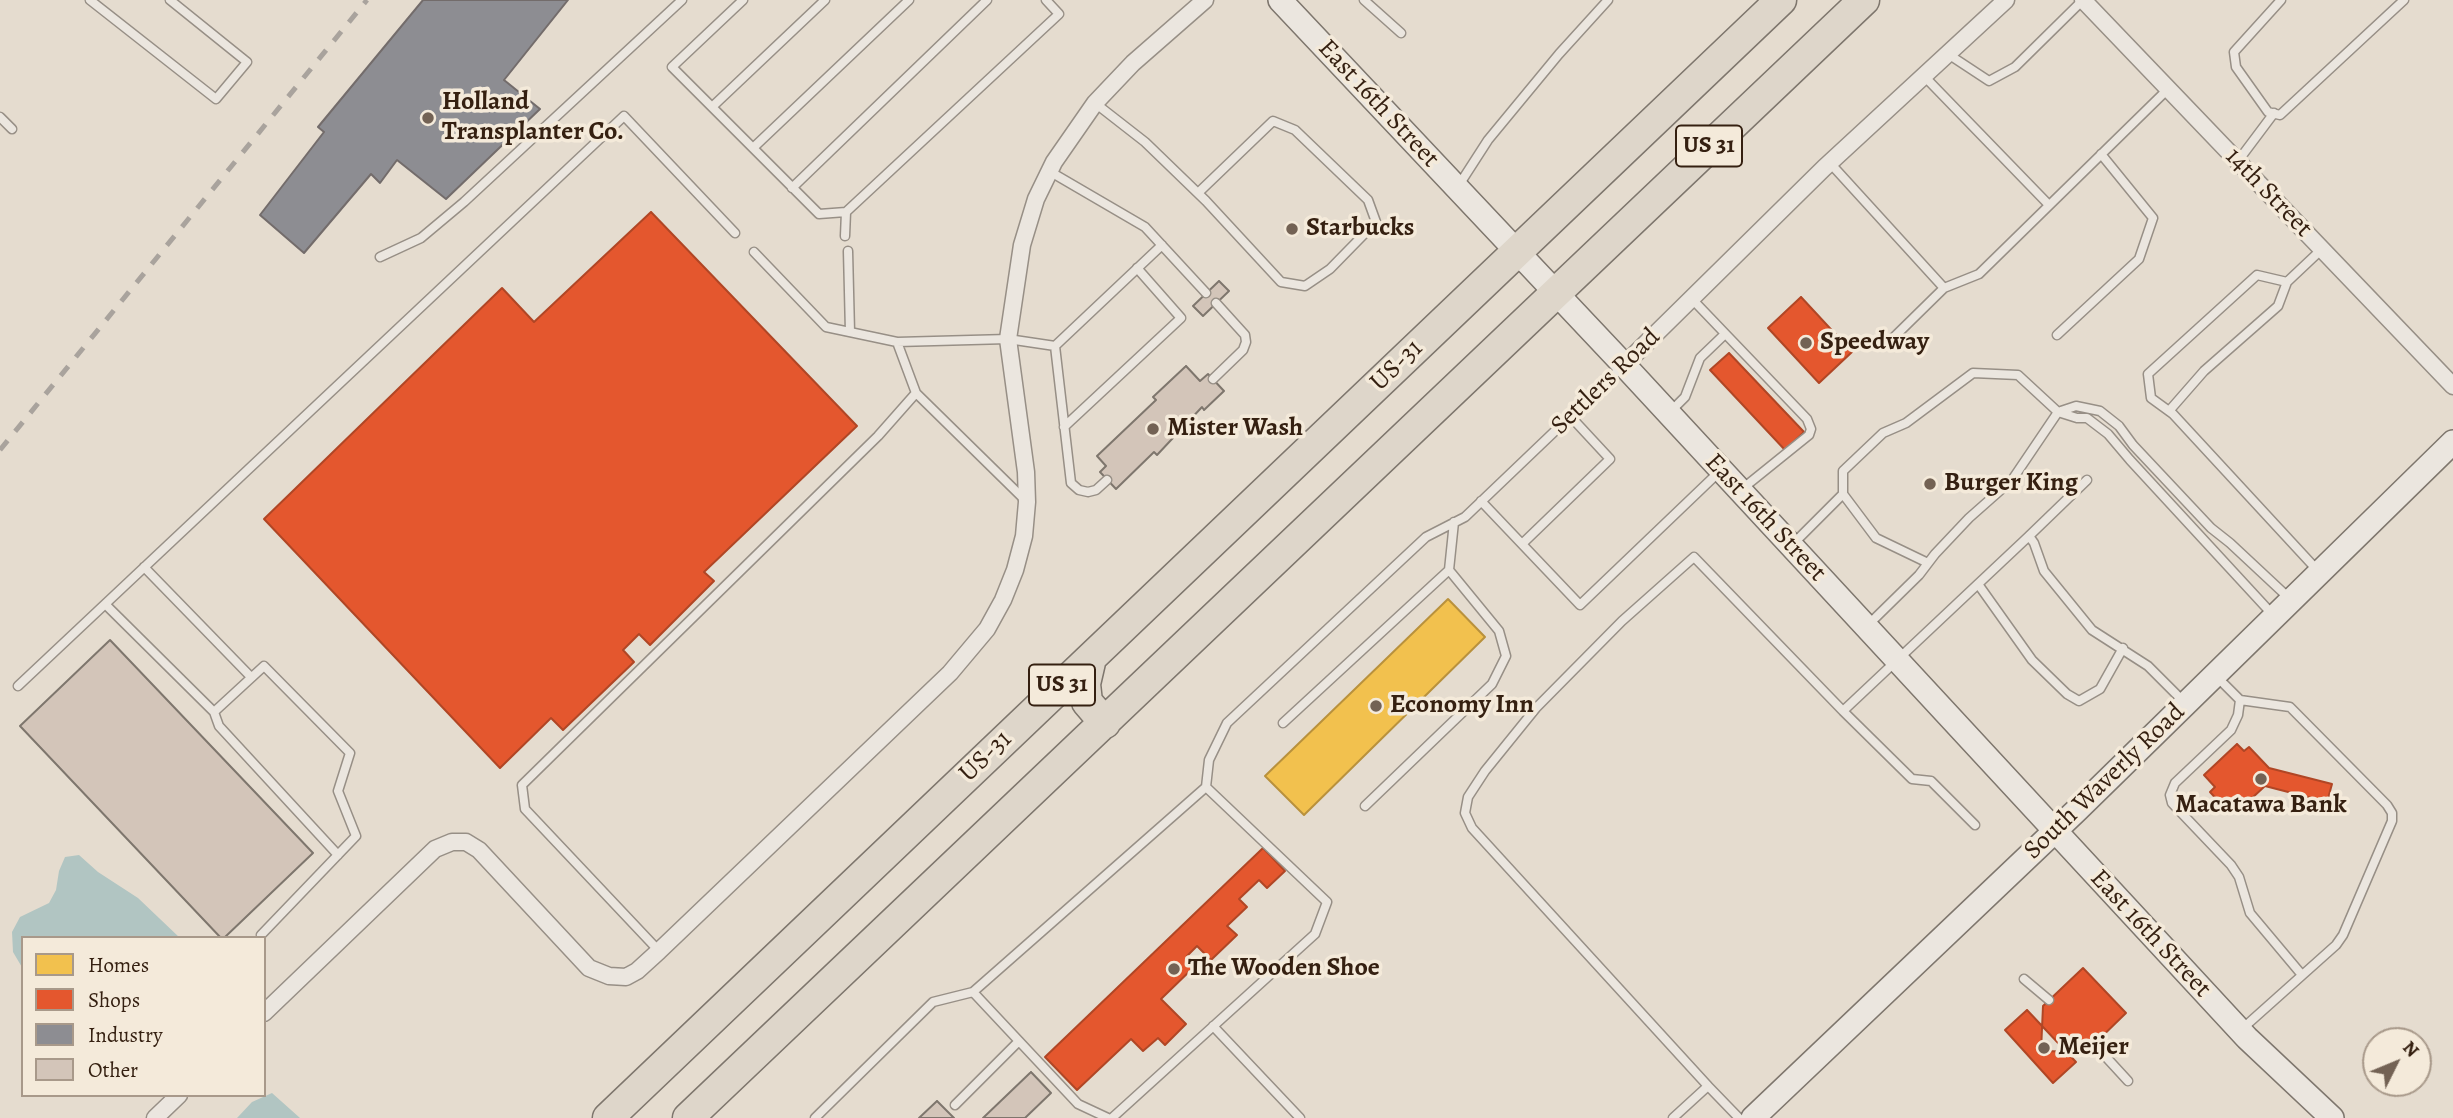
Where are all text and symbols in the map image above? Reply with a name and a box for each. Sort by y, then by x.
street label: East 16th Street [1311,34,1445,174]
place label: Holland Transplanter Co. [442,87,624,148]
marker: Holland Transplanter Co. [420,110,436,126]
road number: US 31 [1676,126,1742,166]
street label: 14th Street [2218,142,2318,244]
place label: Starbucks [1306,213,1414,245]
marker: Starbucks [1284,221,1300,237]
street label: Settlers Road [1545,322,1667,442]
place label: Speedway [1820,327,1929,359]
street label: US-31 [1364,334,1430,398]
marker: Speedway [1798,335,1814,351]
place label: Mister Wash [1167,413,1303,445]
marker: Mister Wash [1145,421,1161,437]
street label: East 16th Street [1698,448,1832,588]
place label: Burger King [1944,468,2078,500]
marker: Burger King [1922,476,1938,492]
road number: US 31 [1029,664,1095,706]
place label: Economy Inn [1390,690,1534,722]
street label: South Waverly Road [2018,697,2192,867]
marker: Economy Inn [1368,698,1384,714]
street label: US-31 [953,725,1019,789]
marker: Macatawa Bank [2253,771,2269,787]
place label: Macatawa Bank [2175,790,2347,822]
street label: East 16th Street [2083,864,2217,1004]
legend [21,936,266,1097]
text: Homes [88,951,149,979]
place label: The Wooden Shoe [1188,953,1380,985]
marker: The Wooden Shoe [1166,961,1182,977]
text: Shops [88,986,140,1014]
text: Industry [88,1021,163,1049]
north arrow [2362,1027,2432,1097]
place label: Meijer [2058,1032,2129,1064]
text: N [2397,1035,2425,1063]
marker: Meijer [2036,1040,2052,1056]
text: Other [88,1056,138,1084]

